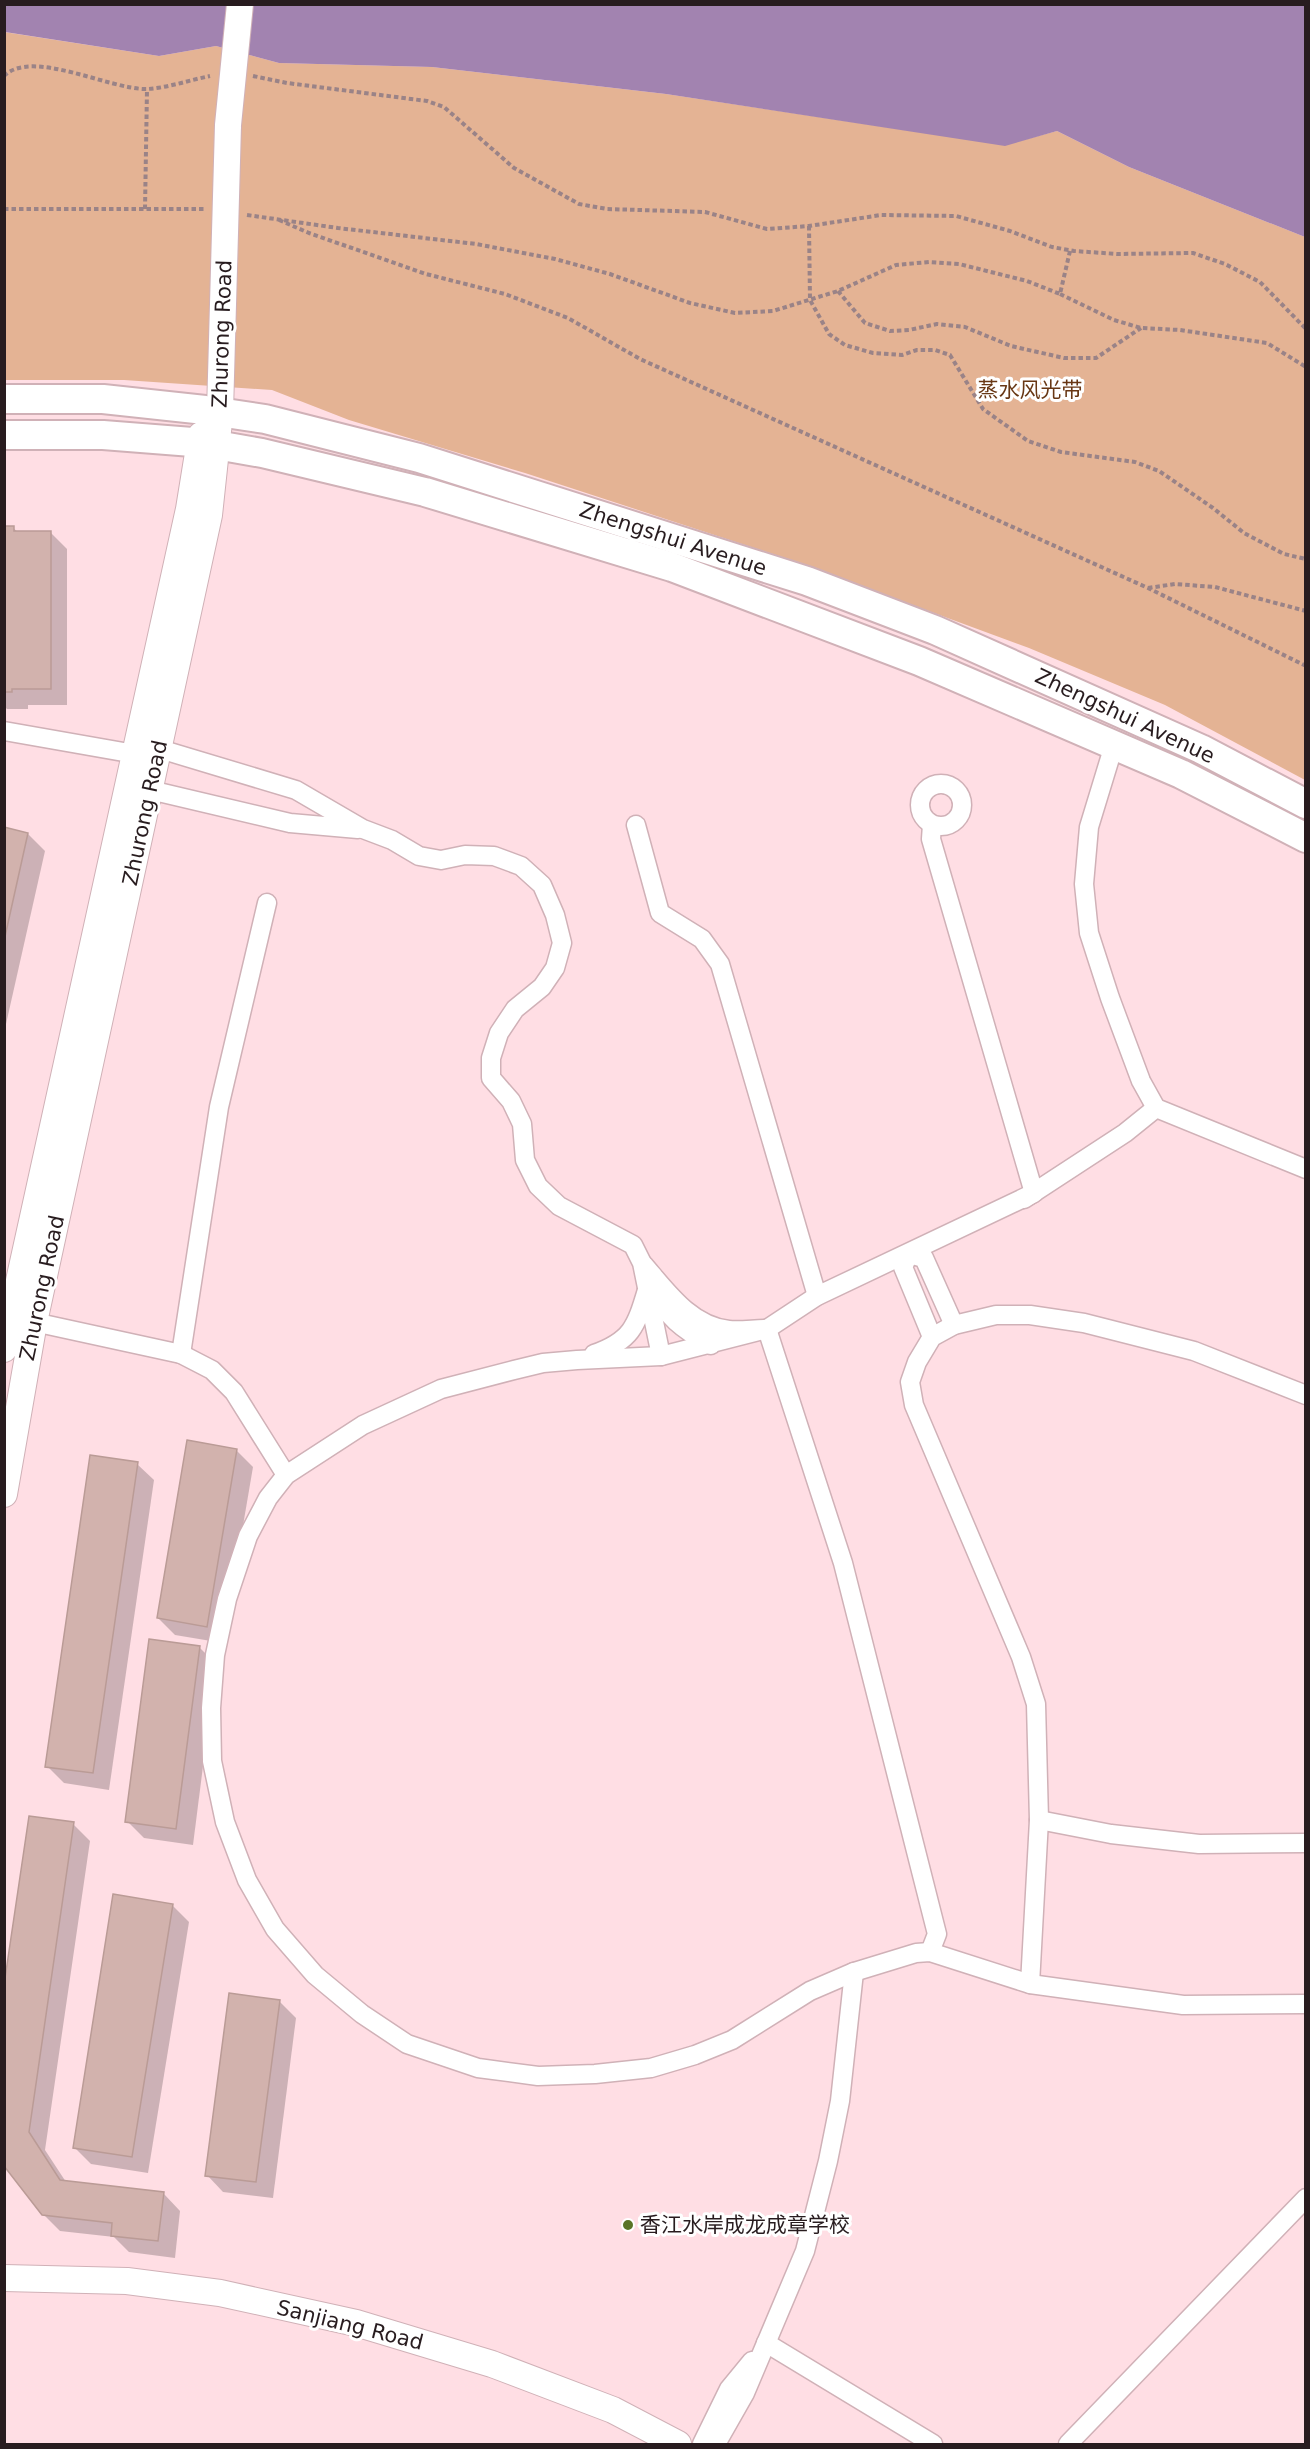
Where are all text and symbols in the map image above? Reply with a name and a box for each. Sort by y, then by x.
street label: Zhurong Road [207,260,237,408]
park label: 蒸水风光带 [978,378,1083,402]
street label: Zhengshui Avenue [576,497,770,581]
street label: Zhengshui Avenue [1031,664,1219,768]
street label: Zhurong Road [118,738,172,888]
street label: Zhurong Road [15,1213,69,1363]
place label: 香江水岸成龙成章学校 [640,2213,850,2237]
marker: 香江水岸成龙成章学校 [621,2218,635,2232]
street label: Sanjiang Road [274,2295,426,2355]

